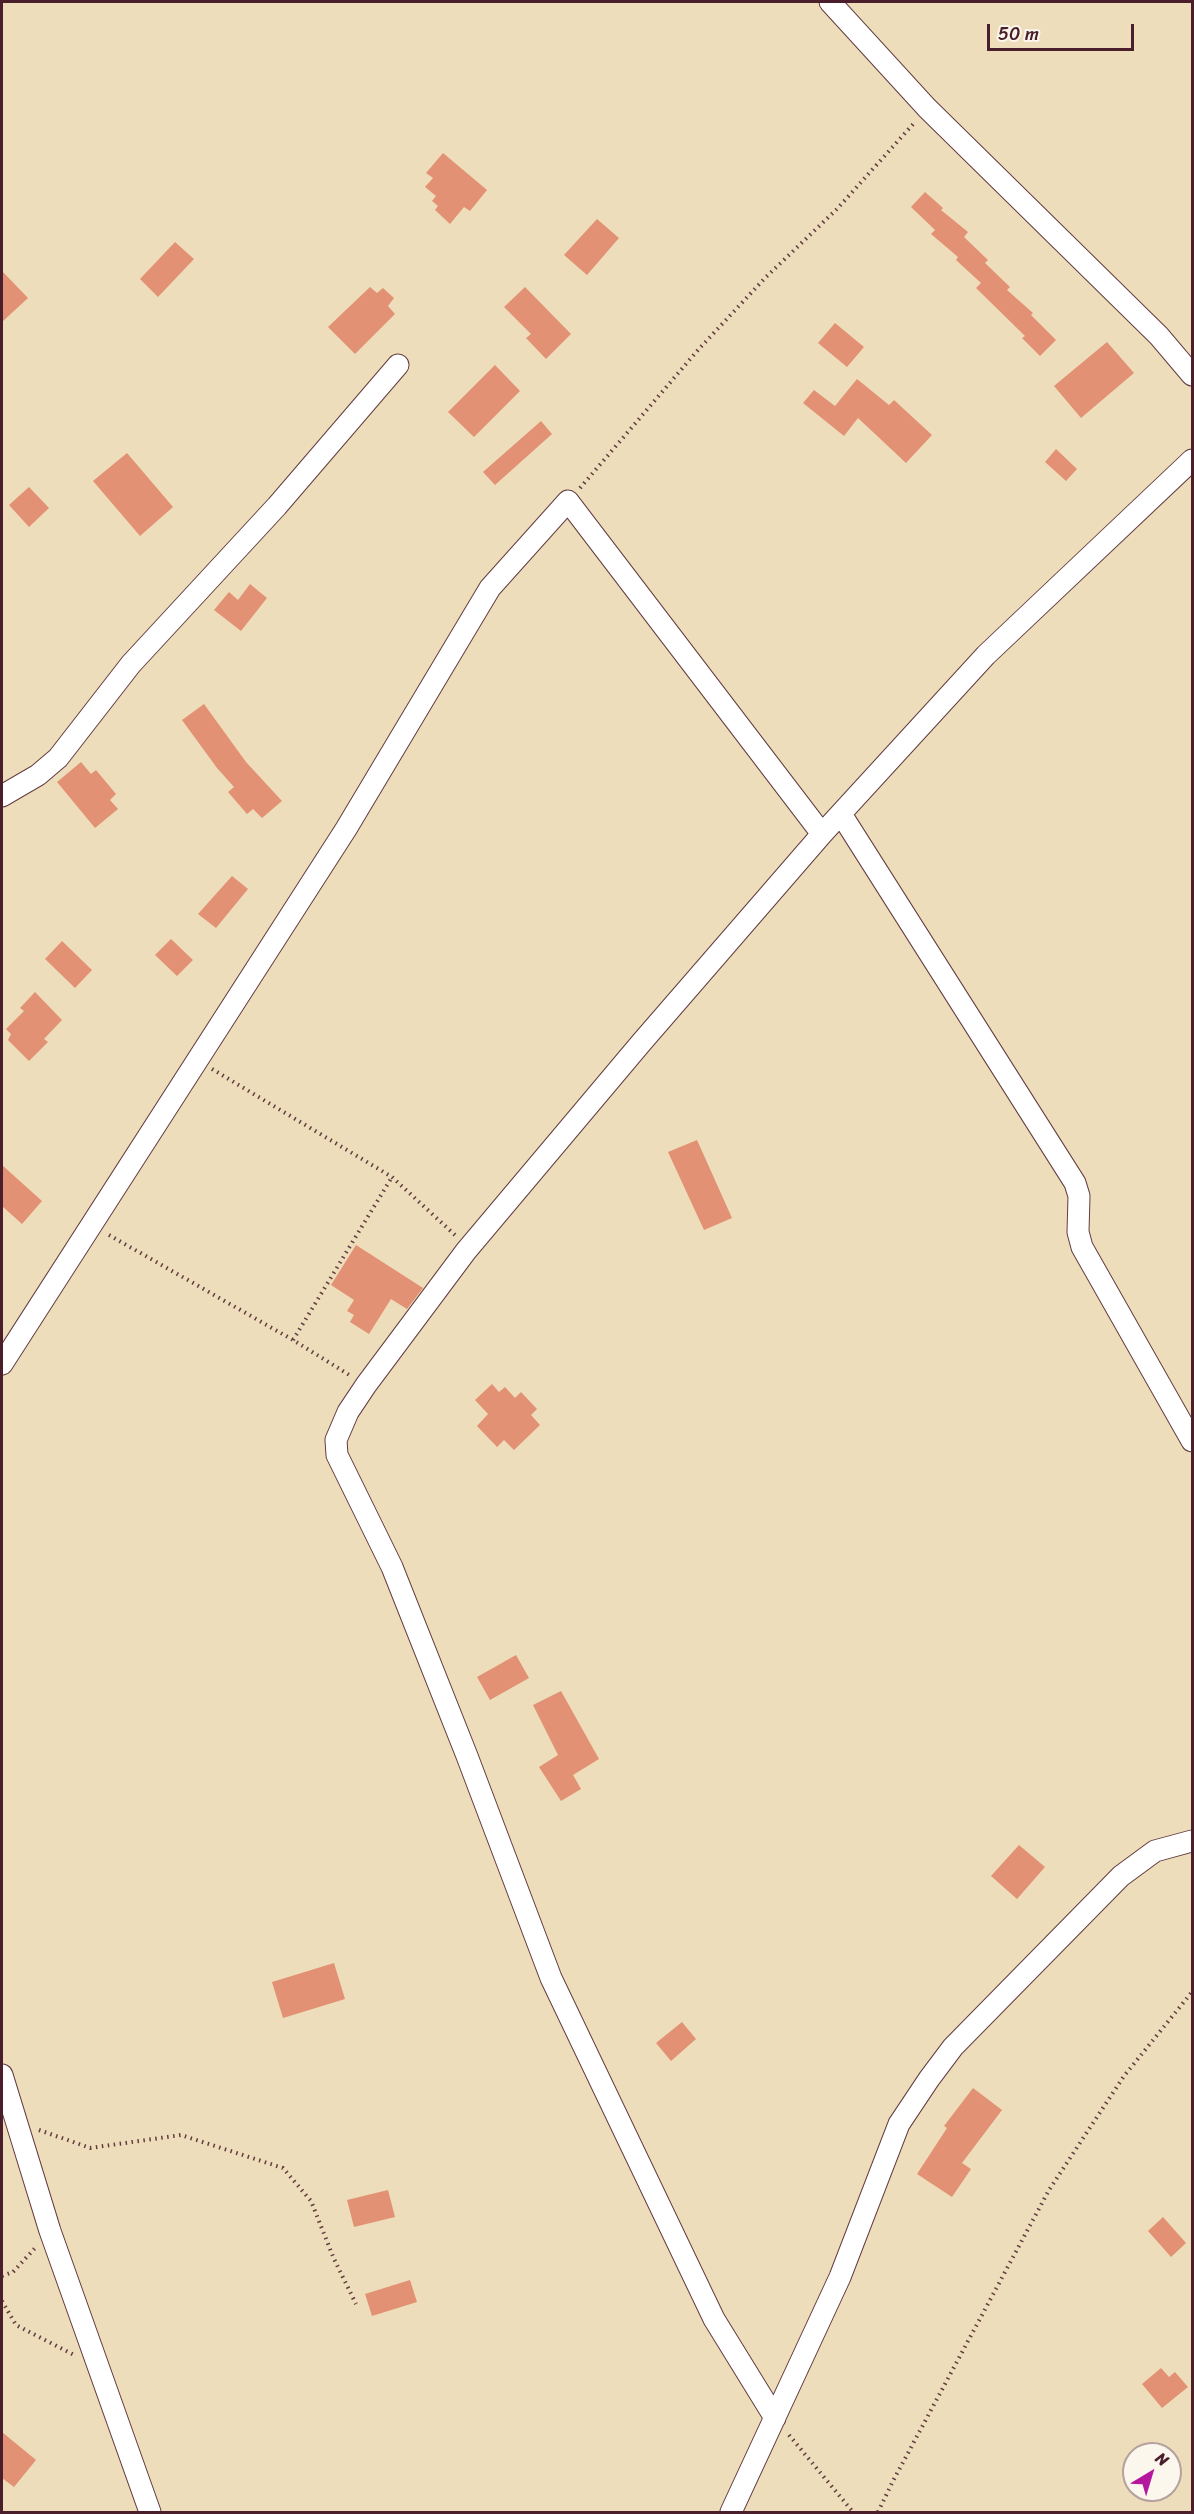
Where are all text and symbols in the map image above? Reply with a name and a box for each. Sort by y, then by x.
scale bar [990,12,1137,50]
text: 50 m [998,18,1039,50]
north arrow [1122,2442,1182,2502]
text: N [1149,2444,1175,2474]

